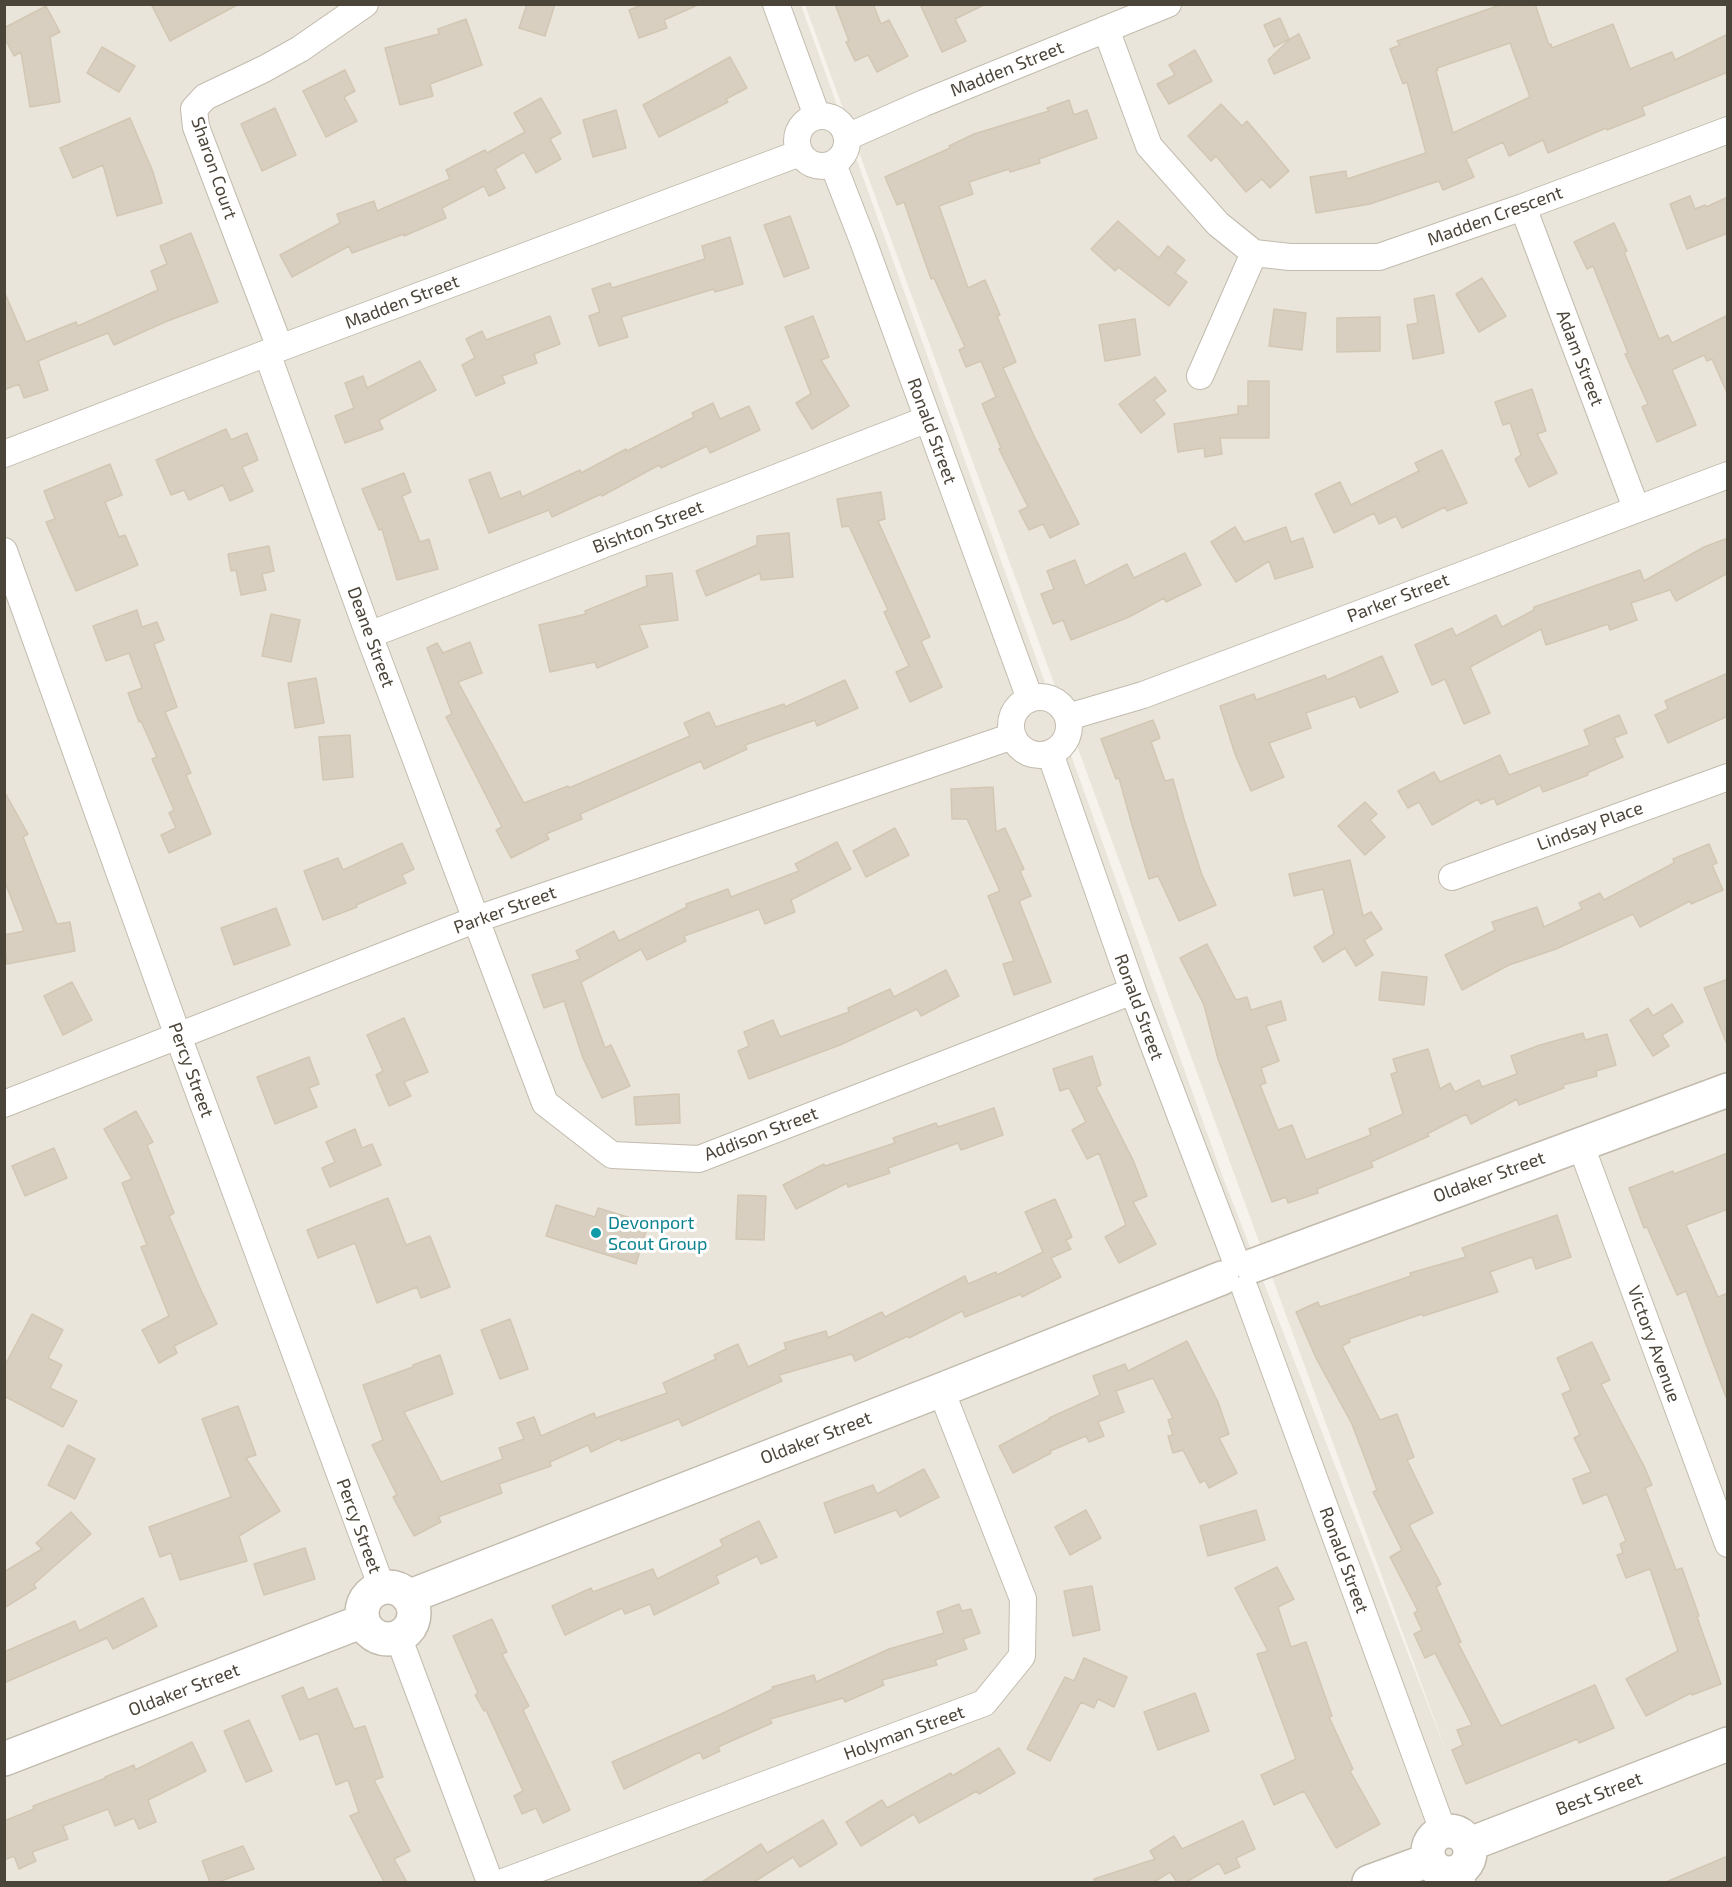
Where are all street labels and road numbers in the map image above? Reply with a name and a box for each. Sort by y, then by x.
street label: Madden Street [947,36,1067,102]
street label: Sharon Court [186,114,242,222]
street label: Madden Crescent [1425,182,1565,250]
street label: Madden Street [342,270,462,334]
street label: Adam Street [1552,307,1608,409]
street label: Ronald Street [903,375,961,487]
street label: Bishton Street [590,496,706,558]
street label: Parker Street [1344,569,1452,627]
street label: Deane Street [343,584,399,690]
street label: Lindsay Place [1534,797,1646,855]
street label: Parker Street [451,881,559,939]
street label: Ronald Street [1110,951,1168,1063]
street label: Percy Street [164,1020,218,1120]
street label: Addison Street [701,1102,821,1166]
street label: Oldaker Street [1430,1147,1548,1207]
street label: Victory Avenue [1623,1283,1685,1405]
street label: Oldaker Street [757,1407,875,1469]
street label: Percy Street [332,1476,386,1576]
street label: Ronald Street [1315,1504,1373,1616]
street label: Oldaker Street [125,1659,243,1721]
street label: Holyman Street [841,1701,967,1765]
street label: Best Street [1553,1768,1645,1820]

